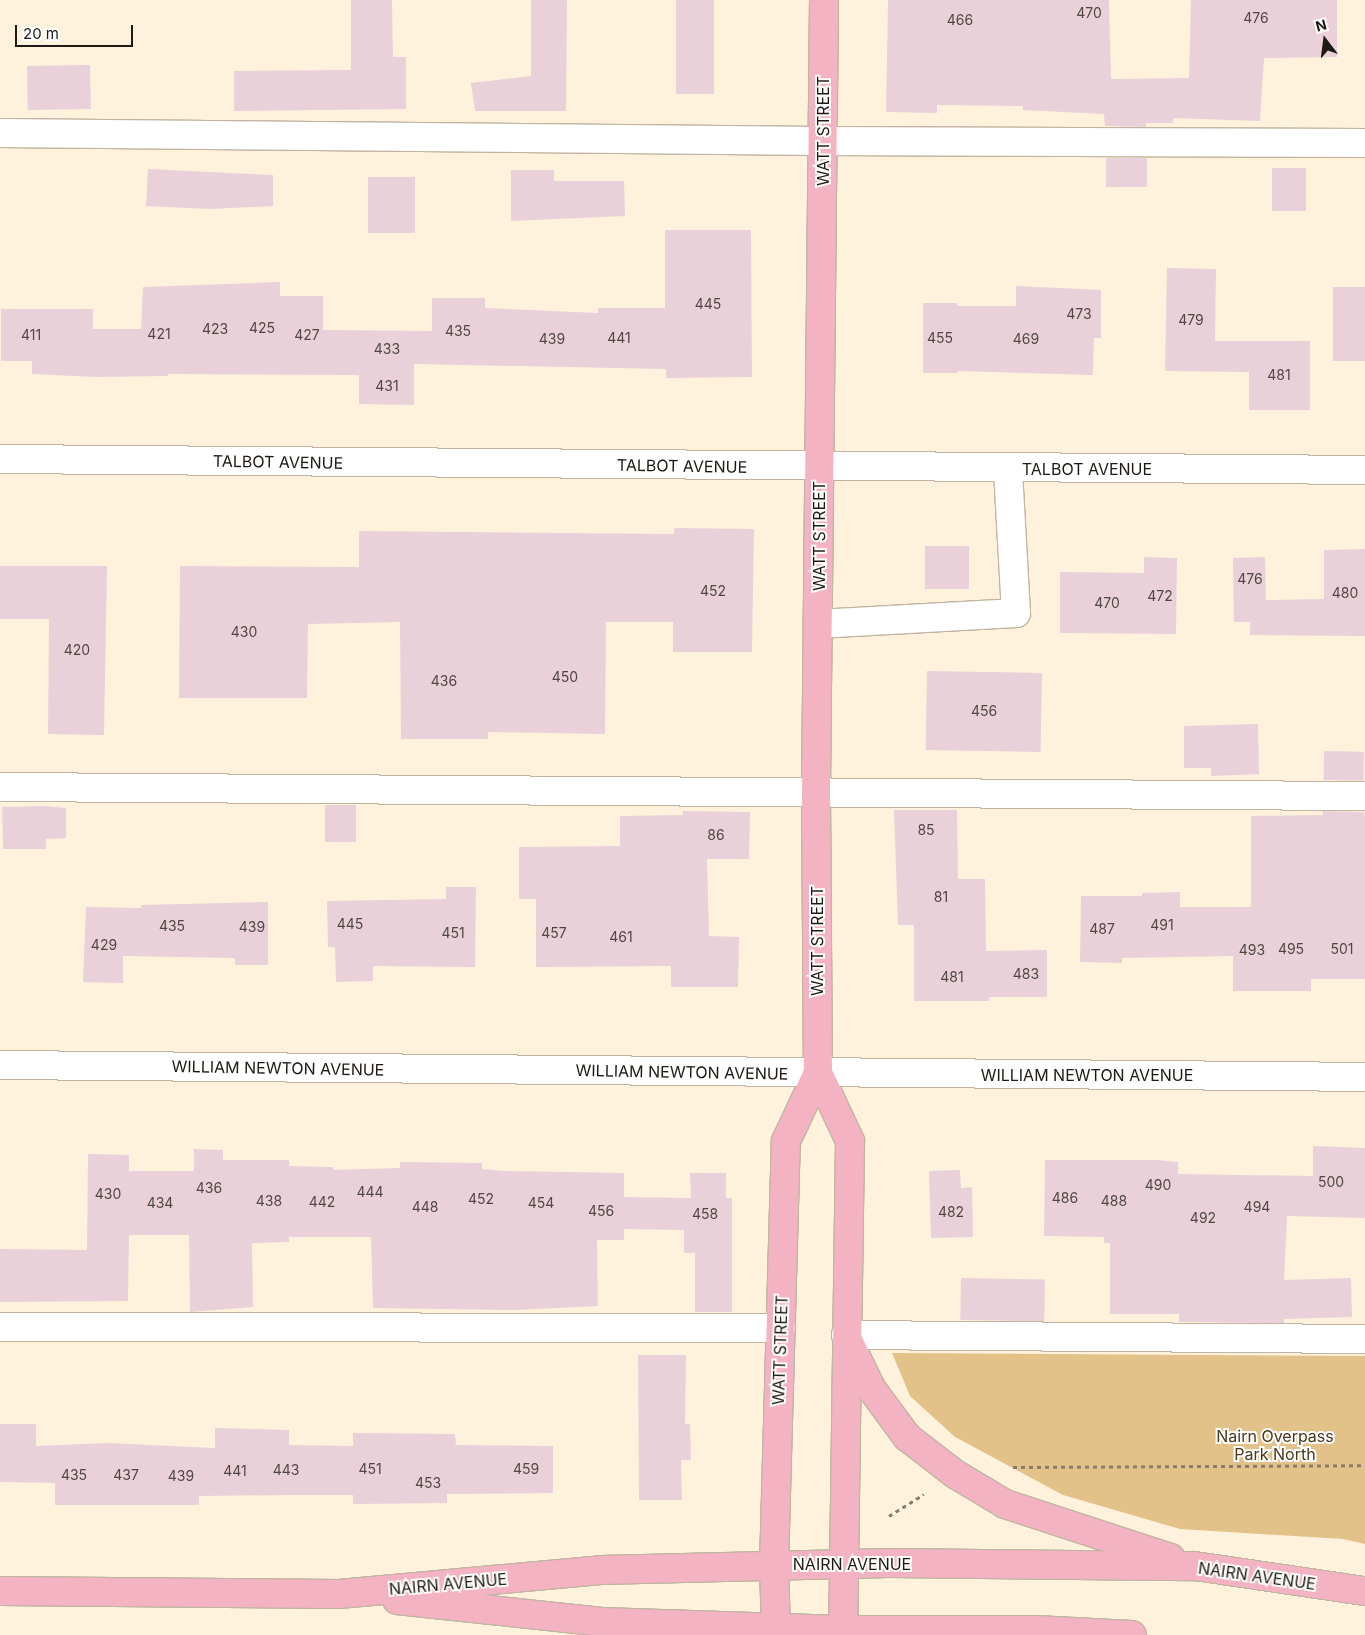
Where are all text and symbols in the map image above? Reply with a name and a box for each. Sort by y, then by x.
house number: 470 [1076,5,1102,21]
house number: 476 [1243,10,1269,26]
house number: 466 [947,12,973,28]
scale bar [18,15,135,47]
north arrow [1300,15,1350,65]
text: N [1314,15,1328,35]
text: 20 m [23,24,59,43]
street label: WATT STREET [813,76,833,186]
house number: 445 [695,296,721,312]
house number: 473 [1066,306,1092,322]
house number: 479 [1178,312,1204,328]
house number: 425 [249,320,275,336]
house number: 423 [202,321,228,337]
house number: 435 [445,323,471,339]
house number: 421 [147,326,171,342]
house number: 411 [21,327,41,343]
house number: 427 [294,327,320,343]
house number: 441 [607,330,631,346]
house number: 455 [927,330,953,346]
house number: 439 [539,331,565,347]
house number: 469 [1013,331,1039,347]
house number: 433 [374,341,400,357]
house number: 481 [1267,367,1291,383]
house number: 431 [375,378,399,394]
street label: TALBOT AVENUE [213,451,343,473]
street label: TALBOT AVENUE [617,455,747,477]
street label: TALBOT AVENUE [1022,459,1152,479]
street label: WATT STREET [809,481,829,591]
house number: 476 [1237,571,1263,587]
house number: 452 [700,583,726,599]
house number: 480 [1332,585,1358,601]
house number: 472 [1147,588,1173,604]
house number: 470 [1094,595,1120,611]
house number: 430 [231,624,257,640]
house number: 420 [64,642,90,658]
house number: 450 [552,669,578,685]
house number: 436 [431,673,457,689]
house number: 456 [971,703,997,719]
house number: 85 [917,822,935,838]
house number: 86 [707,827,725,843]
street label: WATT STREET [807,886,827,996]
house number: 81 [934,889,948,905]
house number: 445 [337,916,363,932]
house number: 491 [1150,917,1174,933]
house number: 435 [159,918,185,934]
house number: 439 [239,919,265,935]
house number: 487 [1089,921,1115,937]
house number: 451 [441,925,465,941]
house number: 457 [541,925,567,941]
house number: 461 [609,929,633,945]
house number: 429 [91,937,117,953]
house number: 495 [1278,941,1304,957]
house number: 501 [1330,941,1354,957]
house number: 493 [1239,942,1265,958]
house number: 483 [1013,966,1039,982]
house number: 481 [940,969,964,985]
street label: WILLIAM NEWTON AVENUE [171,1057,385,1079]
street label: WILLIAM NEWTON AVENUE [575,1061,789,1083]
street label: WILLIAM NEWTON AVENUE [981,1065,1193,1085]
house number: 500 [1318,1174,1344,1190]
house number: 490 [1145,1177,1171,1193]
house number: 436 [196,1180,222,1196]
house number: 444 [356,1184,384,1200]
house number: 430 [95,1186,121,1202]
house number: 486 [1052,1190,1078,1206]
house number: 452 [468,1191,494,1207]
house number: 438 [256,1193,282,1209]
house number: 488 [1101,1193,1127,1209]
house number: 442 [309,1194,335,1210]
house number: 434 [147,1195,173,1211]
house number: 454 [528,1195,554,1211]
house number: 448 [412,1199,438,1215]
house number: 494 [1244,1199,1270,1215]
house number: 456 [588,1203,614,1219]
house number: 482 [938,1204,964,1220]
house number: 458 [692,1206,718,1222]
house number: 492 [1190,1210,1216,1226]
street label: WATT STREET [768,1295,792,1405]
park label: Nairn Overpass Park North [1216,1426,1334,1464]
house number: 451 [358,1461,382,1477]
house number: 459 [513,1461,539,1477]
house number: 443 [273,1462,299,1478]
house number: 441 [223,1463,247,1479]
house number: 435 [61,1467,87,1483]
house number: 437 [113,1467,139,1483]
house number: 439 [168,1468,194,1484]
house number: 453 [415,1475,441,1491]
street label: NAIRN AVENUE [793,1554,911,1574]
street label: NAIRN AVENUE [1197,1558,1317,1594]
street label: NAIRN AVENUE [388,1569,508,1599]

